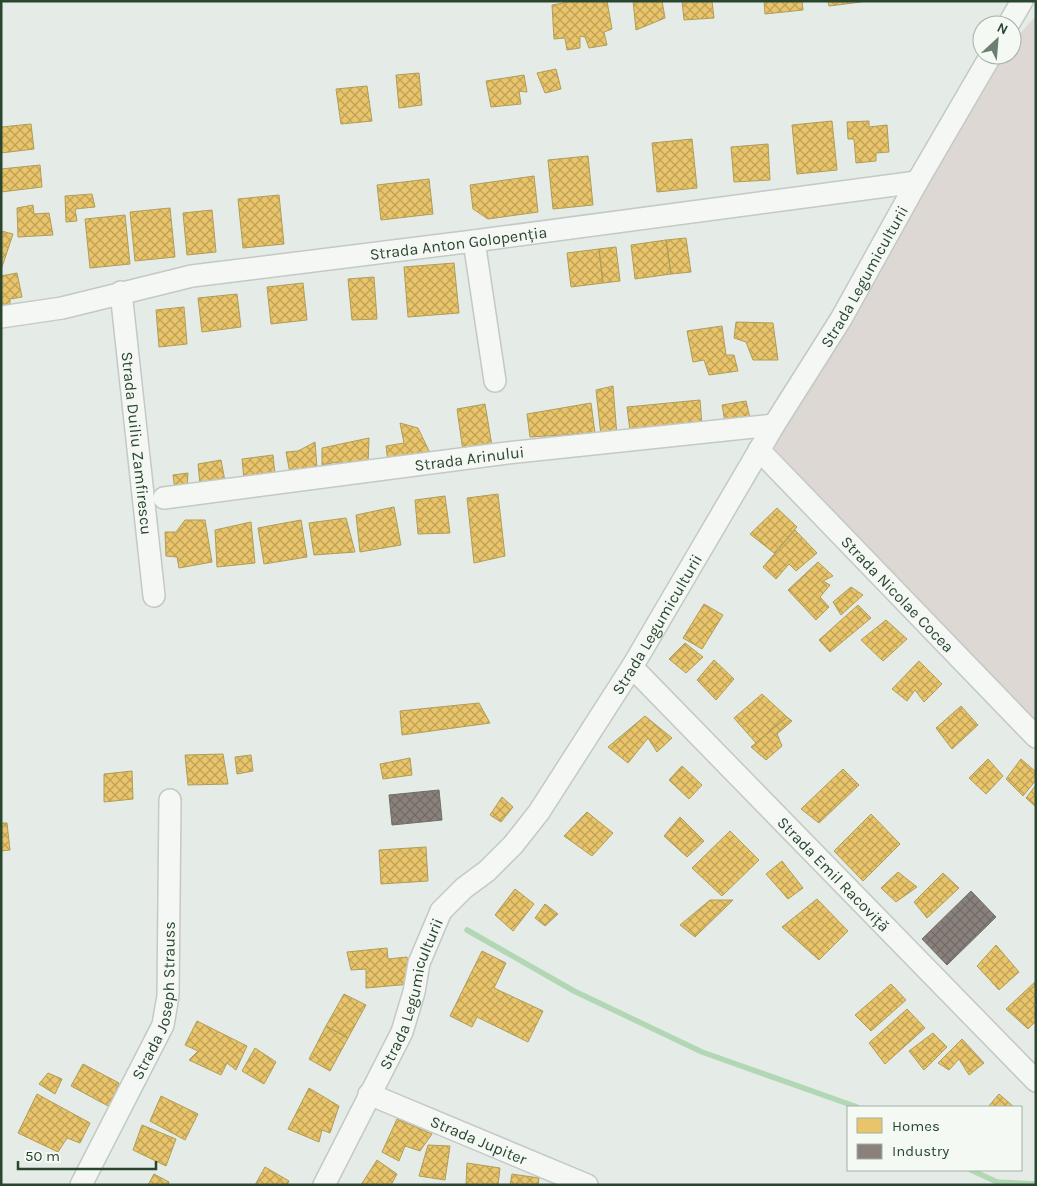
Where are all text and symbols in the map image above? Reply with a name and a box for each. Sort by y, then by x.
north arrow [972,15,1022,65]
text: N [994,19,1011,39]
street label: Strada Legumiculturii [816,202,912,351]
street label: Strada Anton Golopenția [369,222,548,263]
street label: Strada Duiliu Zamfirescu [118,351,157,536]
street label: Strada Arinului [413,442,525,475]
street label: Strada Nicolae Cocea [837,532,958,656]
street label: Strada Legumiculturii [607,550,706,698]
street label: Strada Emil Racoviță [774,813,894,935]
street label: Strada Legumiculturii [375,915,447,1073]
street label: Strada Joseph Strauss [127,921,178,1083]
legend [847,1106,1022,1171]
street label: Strada Jupiter [428,1111,530,1168]
text: Homes [892,1117,940,1135]
scale bar [18,1138,155,1170]
text: Industry [892,1142,949,1160]
text: 50 m [25,1147,60,1165]

